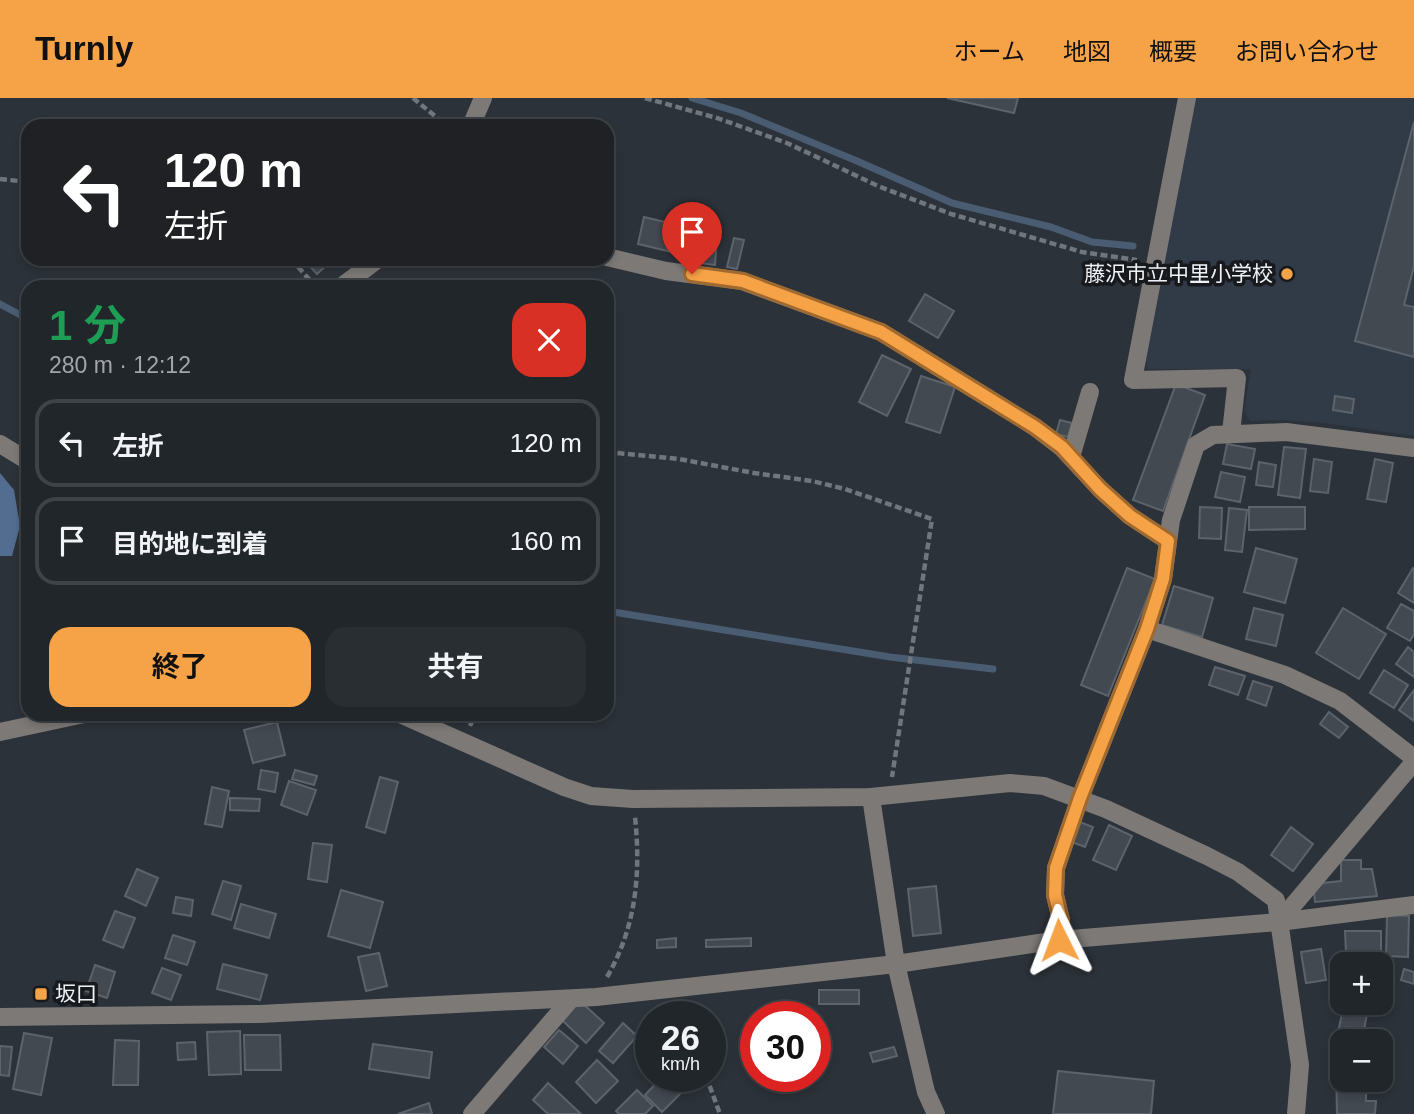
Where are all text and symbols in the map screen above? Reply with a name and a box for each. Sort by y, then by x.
text: Turnly [35,30,133,67]
text: ホーム [954,38,1025,65]
text: 地図 [1063,38,1111,65]
text: 概要 [1149,38,1197,65]
text: お問い合わせ [1235,38,1379,65]
text: 120 m [164,143,303,197]
icon: left [49,147,140,238]
pin [662,202,722,274]
text: 左折 [164,208,228,244]
icon: arrive [673,213,711,251]
place label: 藤沢市立中里小学校 [1084,262,1273,285]
marker: 藤沢市立中里小学校 [1279,266,1295,282]
text: 1 分 [49,302,126,349]
button: close [512,303,586,377]
text: 280 m · 12:12 [49,352,191,378]
icon: left [53,424,91,462]
text: 120 m [510,428,582,458]
text: 左折 [112,431,164,461]
icon: arrive [53,522,91,560]
text: 160 m [510,526,582,556]
text: 目的地に到着 [112,529,268,559]
button: 終了 [49,627,311,707]
button: 共有 [325,627,586,707]
position arrow [1022,903,1096,977]
map controls [1330,952,1393,1092]
button: + [1330,952,1393,1015]
place label: 坂口 [55,982,97,1005]
marker: 坂口 [33,986,49,1002]
speed limit sign: 30 [740,1001,831,1092]
text: 26 [661,1018,700,1057]
button: − [1330,1029,1393,1092]
text: km/h [661,1054,700,1074]

